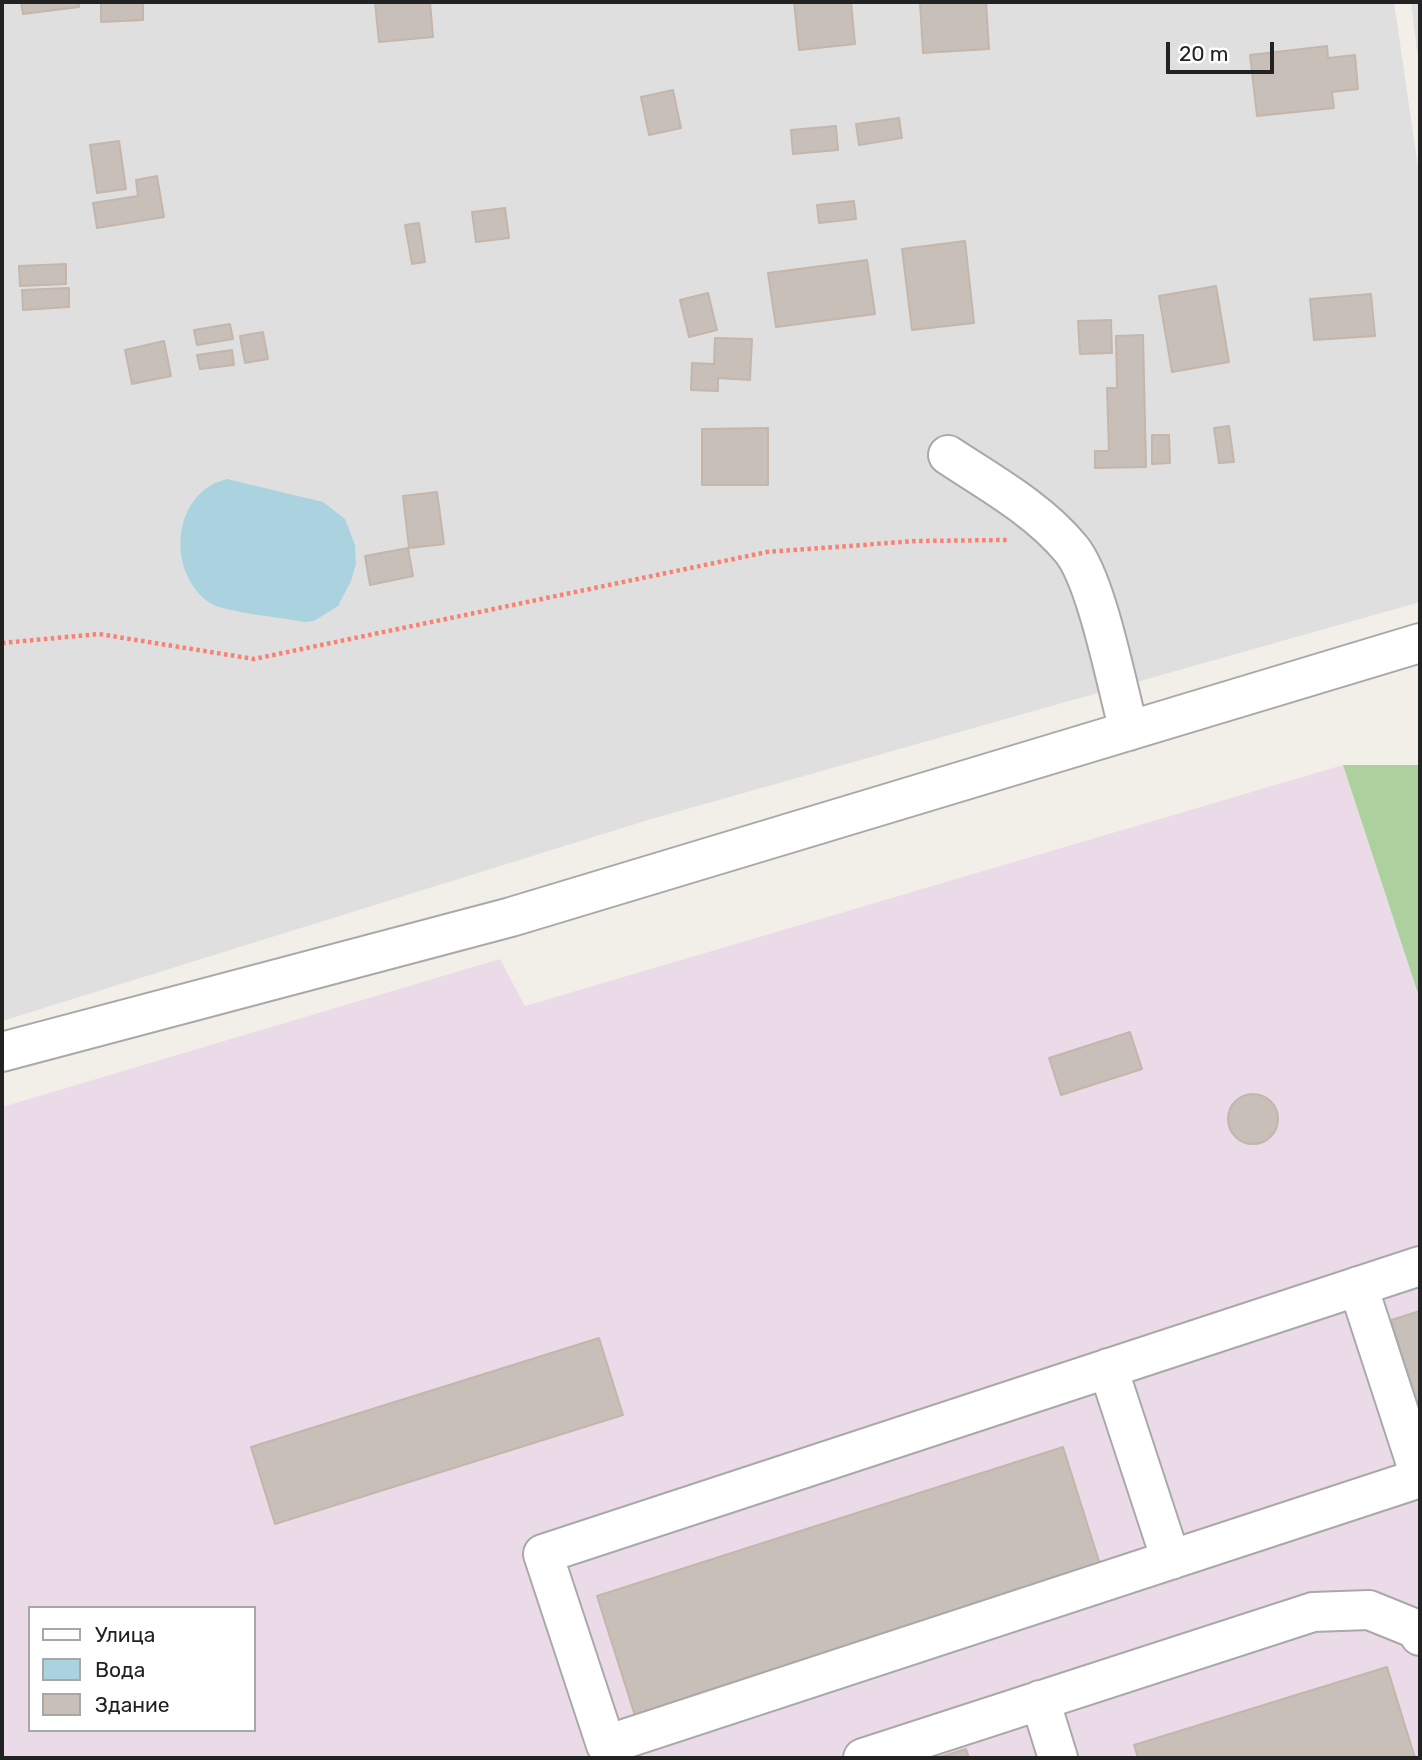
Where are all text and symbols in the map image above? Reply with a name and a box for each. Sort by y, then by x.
scale bar [1170,28,1278,72]
text: 20 m [1179,41,1228,66]
legend [28,1606,256,1732]
text: Улица [95,1622,155,1647]
text: Вода [95,1657,145,1682]
text: Здание [95,1692,170,1717]

